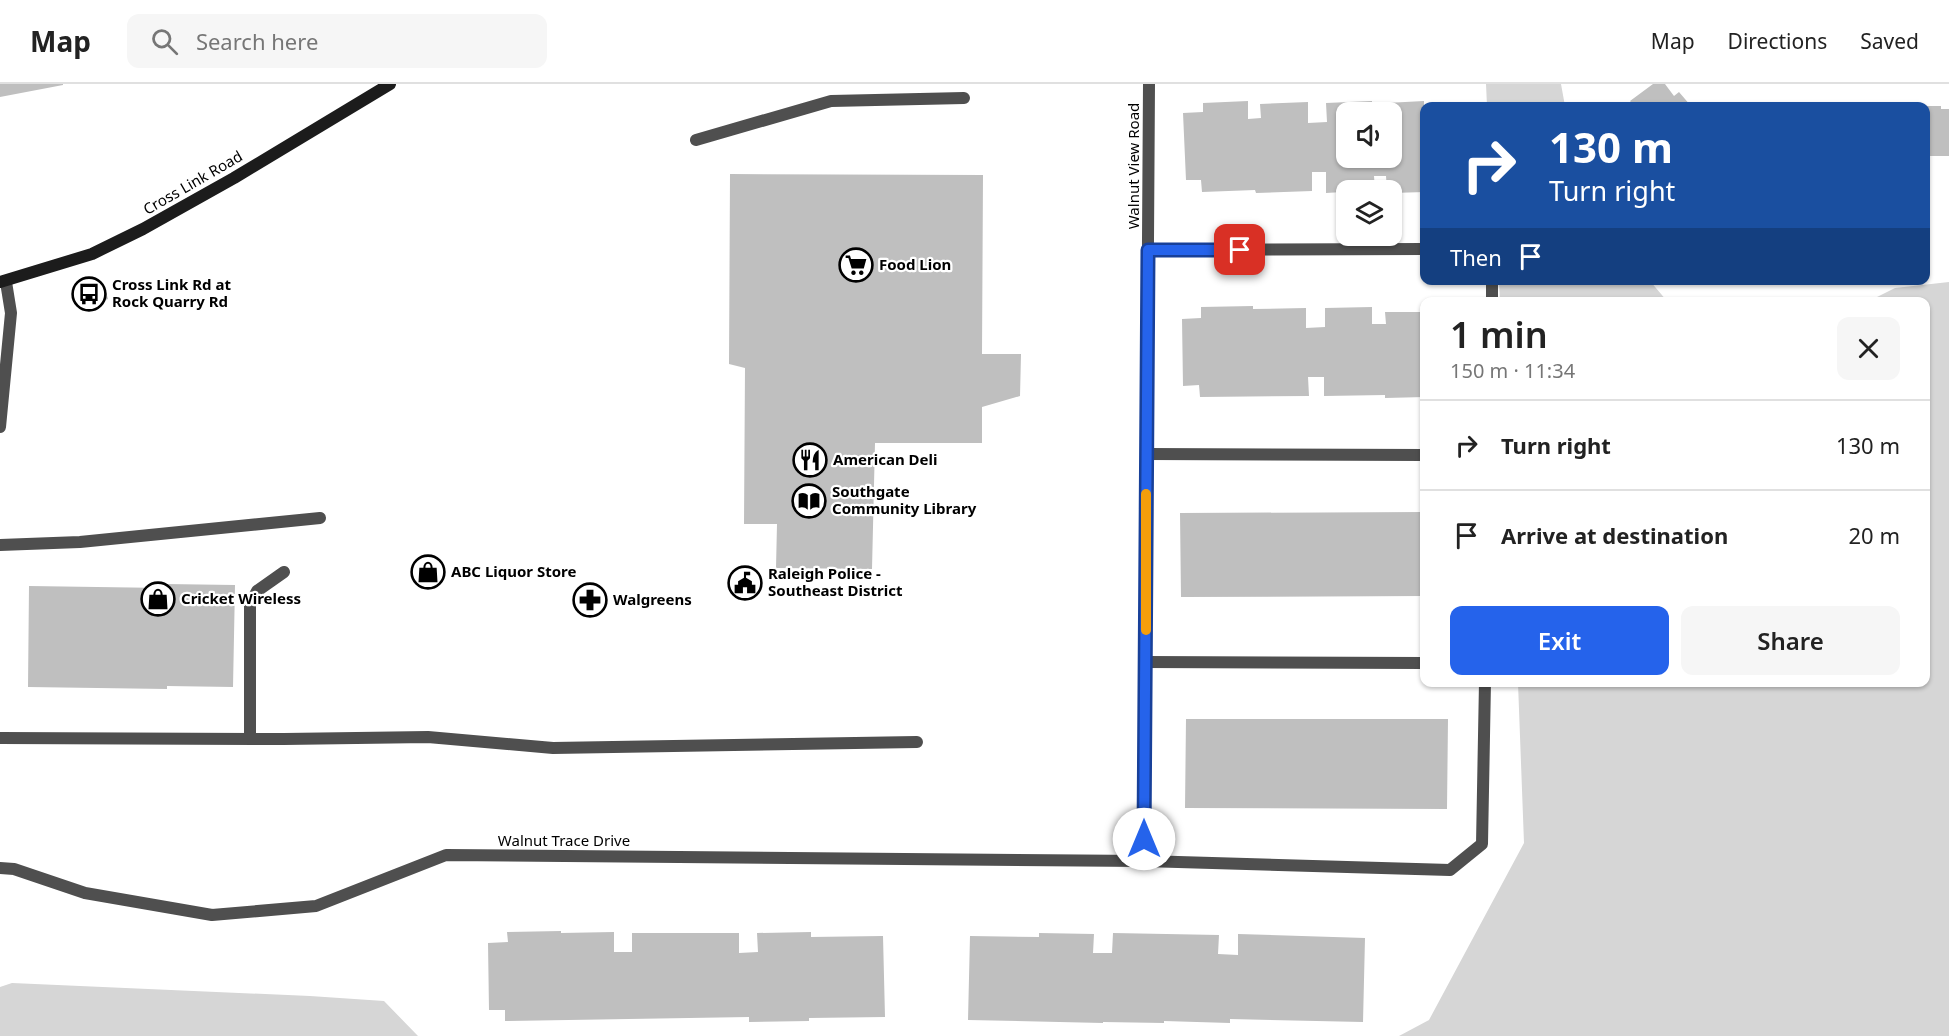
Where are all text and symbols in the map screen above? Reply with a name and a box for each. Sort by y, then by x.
search box [127,14,547,68]
text: Map [30,22,91,60]
icon: search [148,25,181,58]
text: Search here [196,26,318,56]
text: Map [1651,27,1695,55]
text: Directions [1728,27,1827,55]
text: Saved [1860,27,1919,55]
map controls [1336,102,1402,246]
button: sound [1336,102,1402,168]
street label: Walnut View Road [1123,103,1143,229]
text: 130 m [1549,118,1673,175]
icon: right [1450,126,1528,204]
street label: Cross Link Road [139,146,246,219]
text: Turn right [1549,172,1675,209]
button: layers [1336,180,1402,246]
pin [1214,224,1265,275]
icon: arrive [1223,233,1256,266]
icon: arrive [1514,240,1547,273]
text: Then [1450,242,1502,272]
supermarket icon: Food Lion [838,247,874,283]
place label: Food Lion [879,254,951,274]
place label: Cross Link Rd at Rock Quarry Rd [112,274,231,311]
bus stop icon: Cross Link Rd at Rock Quarry Rd [71,276,107,312]
text: 1 min [1450,310,1548,359]
button: close [1837,317,1900,380]
text: 150 m · 11:34 [1450,357,1575,384]
icon: right [1450,429,1483,462]
text: Turn right [1501,430,1611,460]
text: 130 m [1836,430,1900,460]
restaurant icon: American Deli [792,442,828,478]
place label: American Deli [833,449,937,469]
place label: Southgate Community Library [832,481,977,518]
library icon: Southgate Community Library [791,483,827,519]
icon: arrive [1450,519,1483,552]
text: Arrive at destination [1501,520,1728,550]
text: 20 m [1849,520,1900,550]
shop icon: ABC Liquor Store [410,554,446,590]
place label: ABC Liquor Store [451,561,577,581]
place label: Raleigh Police - Southeast District [768,563,903,600]
public building icon: Raleigh Police - Southeast District [727,565,763,601]
shop icon: Cricket Wireless [140,581,176,617]
pharmacy icon: Walgreens [572,582,608,618]
place label: Cricket Wireless [181,588,301,608]
place label: Walgreens [613,589,692,609]
button: Exit [1450,606,1669,675]
button: Share [1681,606,1900,675]
position arrow [1112,807,1176,871]
street label: Walnut Trace Drive [498,830,630,850]

